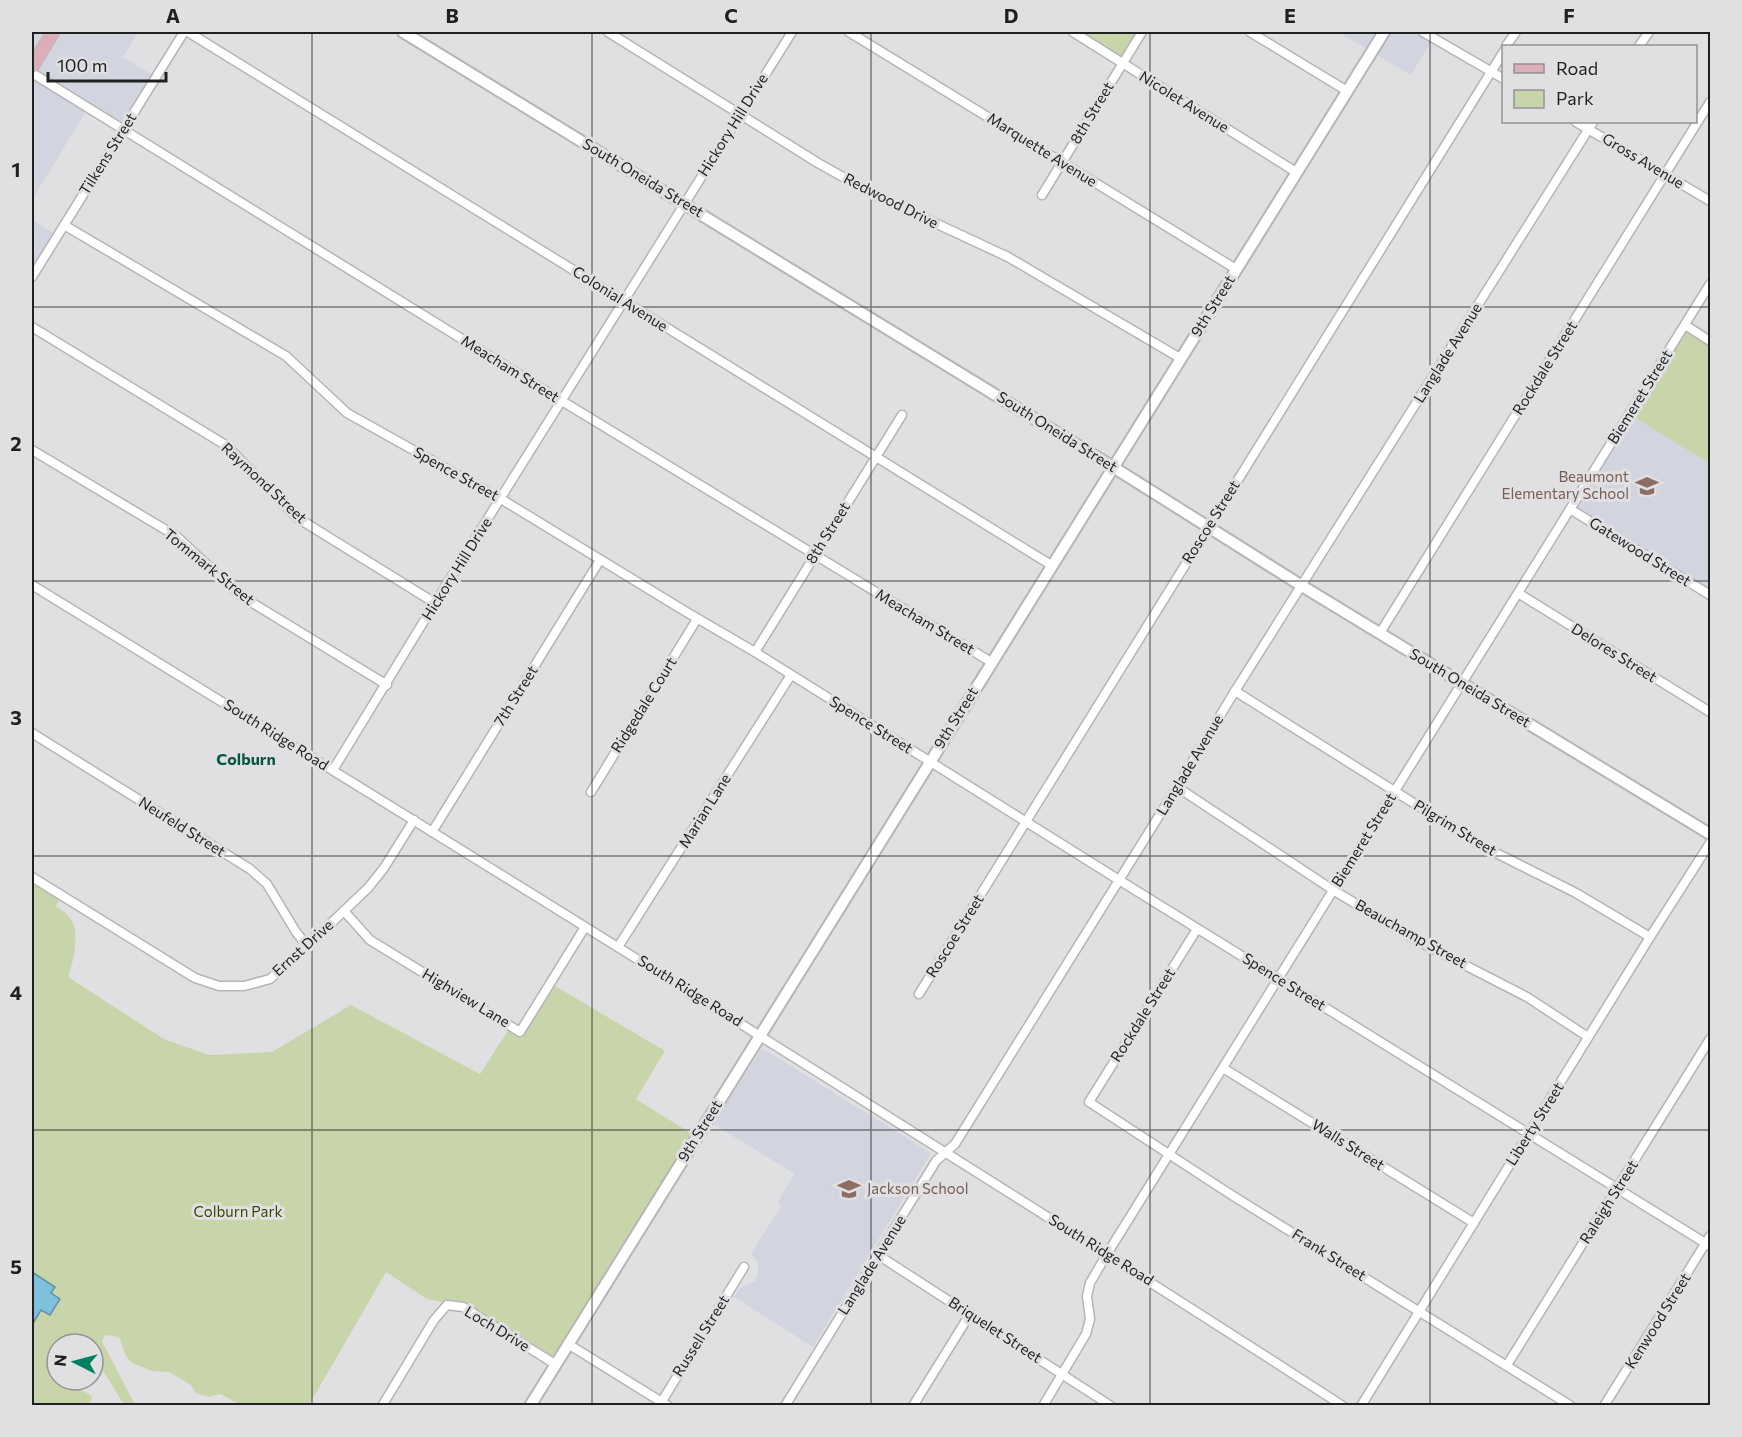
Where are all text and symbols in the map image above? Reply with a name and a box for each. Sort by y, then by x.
text: A [166,3,180,27]
text: B [445,3,459,27]
text: C [724,3,738,27]
text: D [1004,3,1018,27]
text: E [1284,3,1296,27]
text: F [1563,3,1575,27]
scale bar [48,45,166,83]
legend [1502,45,1697,123]
text: 100 m [57,54,107,76]
text: Road [1556,57,1598,79]
street label: Nicolet Avenue [1136,66,1233,136]
street label: Hickory Hill Drive [693,70,771,179]
street label: 8th Street [1066,78,1117,147]
text: Park [1556,87,1594,109]
street label: Marquette Avenue [984,108,1101,190]
street label: Tilkens Street [75,109,140,198]
street label: Gross Avenue [1599,129,1688,192]
street label: South Oneida Street [580,134,707,220]
text: 1 [11,157,21,181]
street label: Redwood Drive [841,169,942,232]
street label: Colonial Avenue [570,262,672,335]
street label: 9th Street [1186,271,1238,340]
street label: Langlade Avenue [1409,299,1485,406]
street label: Rockdale Street [1508,317,1580,418]
street label: Meacham Street [458,331,563,406]
street label: Biemeret Street [1603,346,1675,447]
street label: South Oneida Street [994,387,1121,475]
text: 2 [10,431,22,455]
street label: Raymond Street [218,438,311,526]
street label: Spence Street [411,442,502,504]
place label: Beaumont Elementary School [1502,467,1629,502]
school or university icon: Beaumont Elementary School [1634,473,1660,499]
street label: Roscoe Street [1177,477,1243,566]
street label: 8th Street [801,498,853,567]
street label: Gatewood Street [1586,513,1695,590]
street label: Hickory Hill Drive [417,514,495,623]
street label: Tommark Street [161,524,258,608]
street label: Meacham Street [873,585,978,658]
street label: Delores Street [1568,619,1661,686]
street label: South Oneida Street [1407,644,1534,730]
street label: Ridgedale Court [607,653,680,756]
street label: 7th Street [490,662,541,729]
street label: 9th Street [929,683,981,752]
street label: Spence Street [827,691,916,757]
street label: South Ridge Road [221,695,332,774]
text: 3 [10,705,22,729]
street label: Langlade Avenue [1152,711,1226,818]
district label: Colburn [216,749,276,768]
street label: Marian Lane [674,770,734,851]
street label: Biemeret Street [1327,789,1399,890]
street label: Neufeld Street [136,792,229,860]
street label: Pilgrim Street [1411,795,1500,859]
street label: Roscoe Street [921,891,987,980]
street label: Beauchamp Street [1352,895,1470,971]
street label: Ernst Drive [268,915,336,979]
street label: Spence Street [1240,948,1329,1014]
street label: South Ridge Road [635,951,746,1030]
street label: Highview Lane [420,964,514,1030]
street label: Rockdale Street [1106,964,1178,1065]
text: 4 [10,980,22,1004]
street label: Liberty Street [1502,1079,1567,1168]
street label: 9th Street [673,1096,725,1165]
street label: Walls Street [1309,1115,1388,1174]
street label: Raleigh Street [1575,1156,1641,1247]
school or university icon: Jackson School [836,1176,862,1202]
place label: Jackson School [867,1179,969,1197]
park label: Colburn Park [193,1202,283,1220]
street label: South Ridge Road [1046,1210,1157,1289]
street label: Langlade Avenue [833,1211,909,1318]
street label: Frank Street [1289,1224,1370,1284]
text: 5 [10,1254,22,1278]
street label: Kenwood Street [1621,1269,1694,1372]
street label: Russell Street [668,1291,732,1380]
street label: Briquelet Street [946,1292,1046,1366]
street label: Loch Drive [462,1302,533,1355]
north arrow [45,1332,105,1392]
text: N [50,1353,70,1367]

